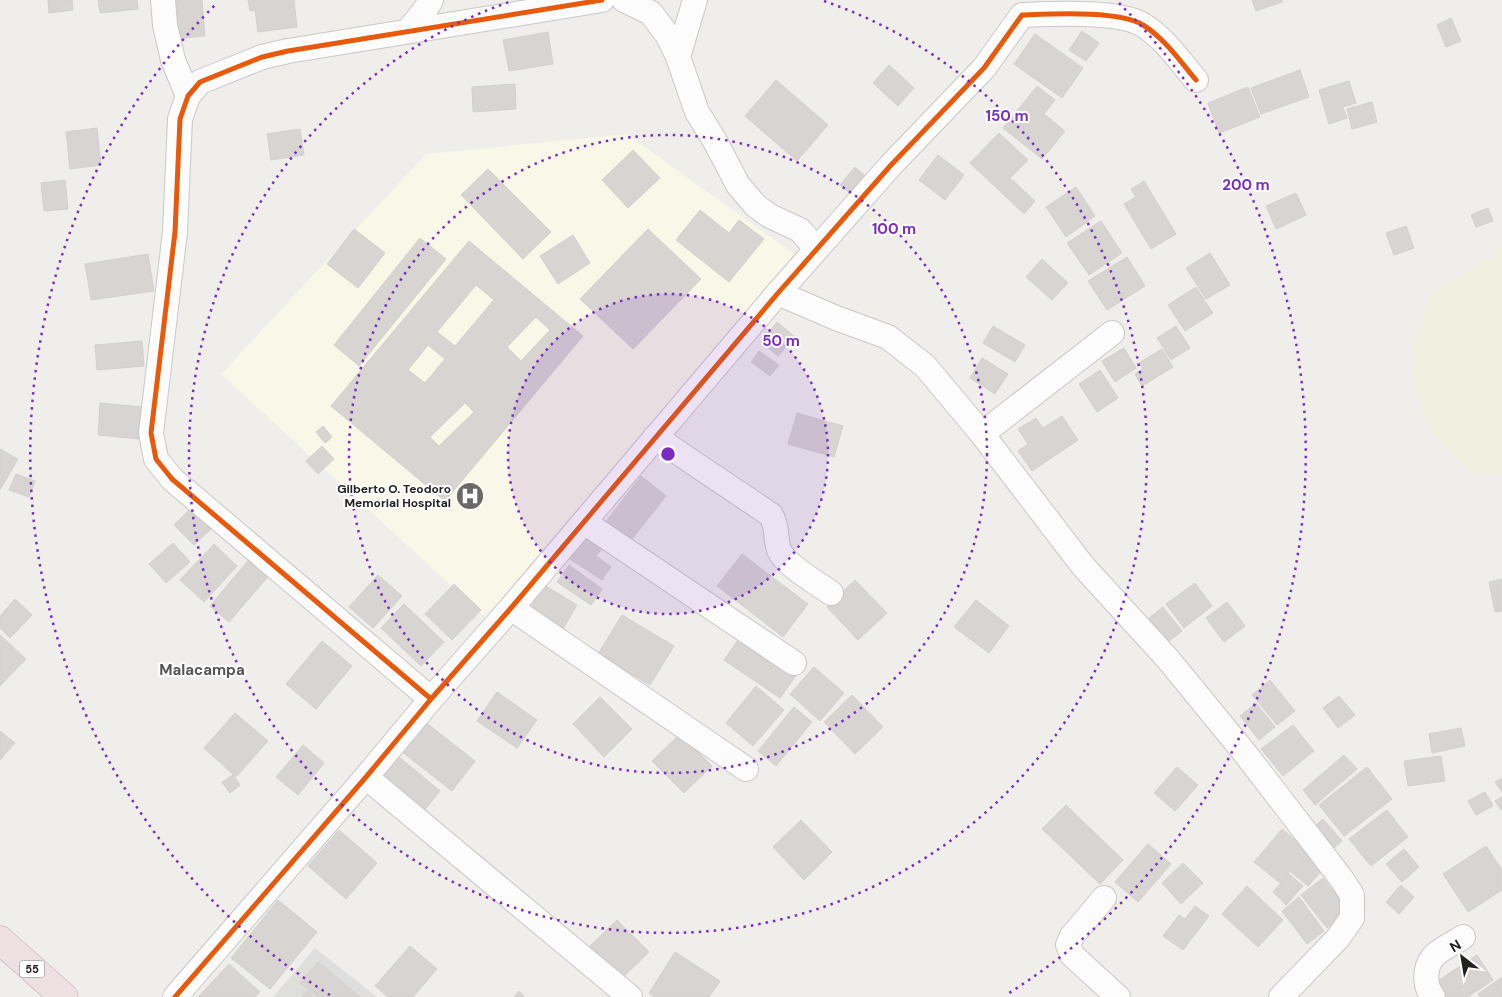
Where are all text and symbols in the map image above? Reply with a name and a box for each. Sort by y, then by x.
text: 150 m [986,106,1029,126]
text: 200 m [1222,175,1270,195]
text: 100 m [872,219,916,239]
text: 50 m [762,331,800,351]
centre of rings [659,445,677,463]
place label: Gilberto O. Teodoro Memorial Hospital [337,481,451,511]
hospital icon: Gilberto O. Teodoro Memorial Hospital [455,481,485,511]
district label: Malacampa [159,660,245,680]
north arrow [1437,932,1487,982]
text: N [1446,936,1464,956]
road number: 55 [20,961,44,978]

